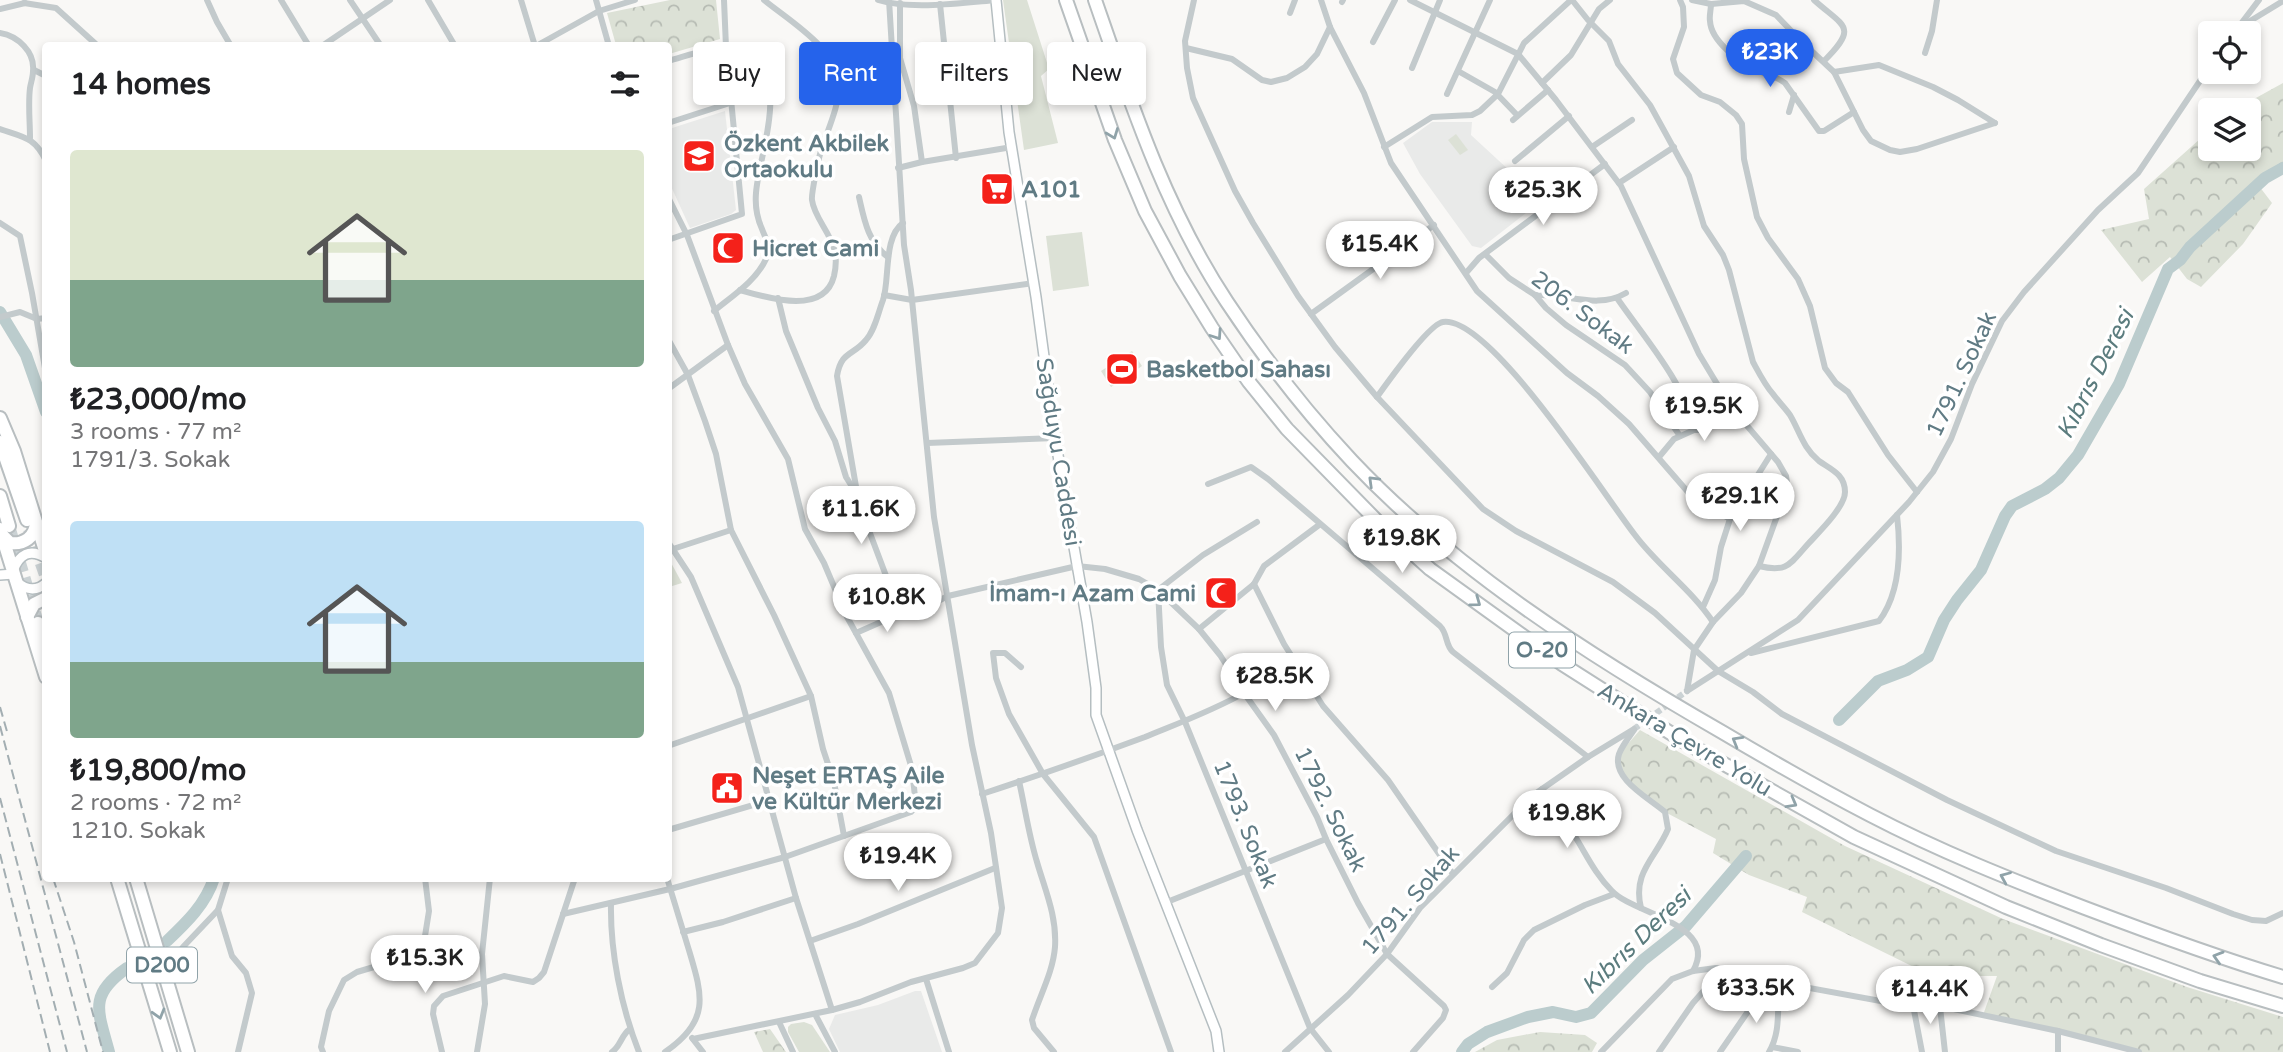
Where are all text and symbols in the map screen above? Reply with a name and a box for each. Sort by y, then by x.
map controls [2198,21,2261,161]
button: locate [2198,21,2261,84]
pin: ₺23K [1729,29,1811,89]
text: ₺23K [1742,38,1798,66]
chip: Buy [693,42,785,105]
chip: Rent [799,42,901,105]
chip: Filters [915,42,1033,105]
chip: New [1047,42,1146,105]
icon: filters [606,65,644,103]
text: 14 homes [70,66,211,103]
button: layers [2198,98,2261,161]
one-way arrow [1104,127,1118,139]
place label: Özkent Akbilek Ortaokulu [724,130,890,184]
school or university icon: Özkent Akbilek Ortaokulu [680,137,718,175]
pin: ₺25.3K [1486,168,1600,227]
supermarket icon: A101 [978,170,1016,208]
place label: A101 [1021,176,1082,204]
text: ₺25.3K [1505,176,1581,204]
icon: home [294,195,420,321]
pin: ₺15.4K [1323,222,1437,281]
mosque icon: Hicret Cami [709,229,747,267]
text: ₺15.4K [1342,230,1418,258]
place label: Hicret Cami [752,235,879,263]
street label: 206. Sokak [1526,265,1639,360]
water label: Kıbrıs Deresi [2050,302,2142,444]
street label: 1791. Sokak [1921,307,2003,442]
one-way arrow [1209,327,1221,340]
sports icon: Basketbol Sahası [1103,350,1141,388]
street label: Sağduyu Caddesi [1029,356,1087,548]
place label: Basketbol Sahası [1146,356,1331,384]
text: ₺23,000/mo [70,381,246,418]
pin: ₺19.5K [1647,384,1761,443]
text: ₺19.5K [1666,392,1742,420]
text: 3 rooms · 77 m² [70,418,241,446]
text: 1791/3. Sokak [70,446,230,474]
pin: ₺29.1K [1683,474,1797,533]
one-way arrow [1368,477,1381,490]
text: ₺29.1K [1702,482,1778,510]
pin: ₺11.6K [804,486,918,546]
text: ₺11.6K [823,495,899,523]
pin: ₺19.8K [1345,516,1459,575]
text: ₺19.8K [1364,524,1440,552]
icon: home [294,566,420,692]
pin: ₺10.8K [830,574,944,634]
mosque icon: İmam-ı Azam Cami [1202,574,1240,612]
place label: İmam-ı Azam Cami [989,580,1196,608]
text: ₺10.8K [849,583,925,611]
one-way arrow [1469,594,1481,607]
road number: O-20 [1509,632,1575,668]
pin: ₺28.5K [1218,654,1332,713]
text: ₺28.5K [1237,662,1313,690]
street label: Ankara Çevre Yolu [1592,677,1777,803]
one-way arrow [1731,736,1744,749]
street label: 1792. Sokak [1288,742,1372,877]
text: ₺19,800/mo [70,752,246,789]
street label: 1793. Sokak [1207,756,1283,893]
place label: Neşet ERTAŞ Aile ve Kültür Merkezi [752,762,944,816]
public building icon: Neşet ERTAŞ Aile ve Kültür Merkezi [708,769,746,807]
text: 2 rooms · 72 m² [70,789,241,817]
pin: ₺19.8K [1510,790,1624,850]
one-way arrow [1785,795,1798,808]
text: ₺19.8K [1529,799,1605,827]
text: 1210. Sokak [70,817,206,845]
pin: ₺19.4K [841,834,955,893]
street label: 1791. Sokak [1356,840,1466,961]
text: ₺19.4K [860,842,936,870]
one-way arrow [2000,871,2012,885]
water label: Kıbrıs Deresi [1575,880,1699,1001]
pin: ₺15.3K [368,936,482,995]
text: ₺15.3K [387,944,463,972]
road number: D200 [127,948,197,982]
one-way arrow [2212,951,2225,965]
pin: ₺33.5K [1699,965,1813,1025]
pin: ₺14.4K [1873,967,1987,1026]
text: ₺33.5K [1718,974,1794,1002]
text: ₺14.4K [1892,975,1968,1003]
one-way arrow [150,1008,165,1020]

